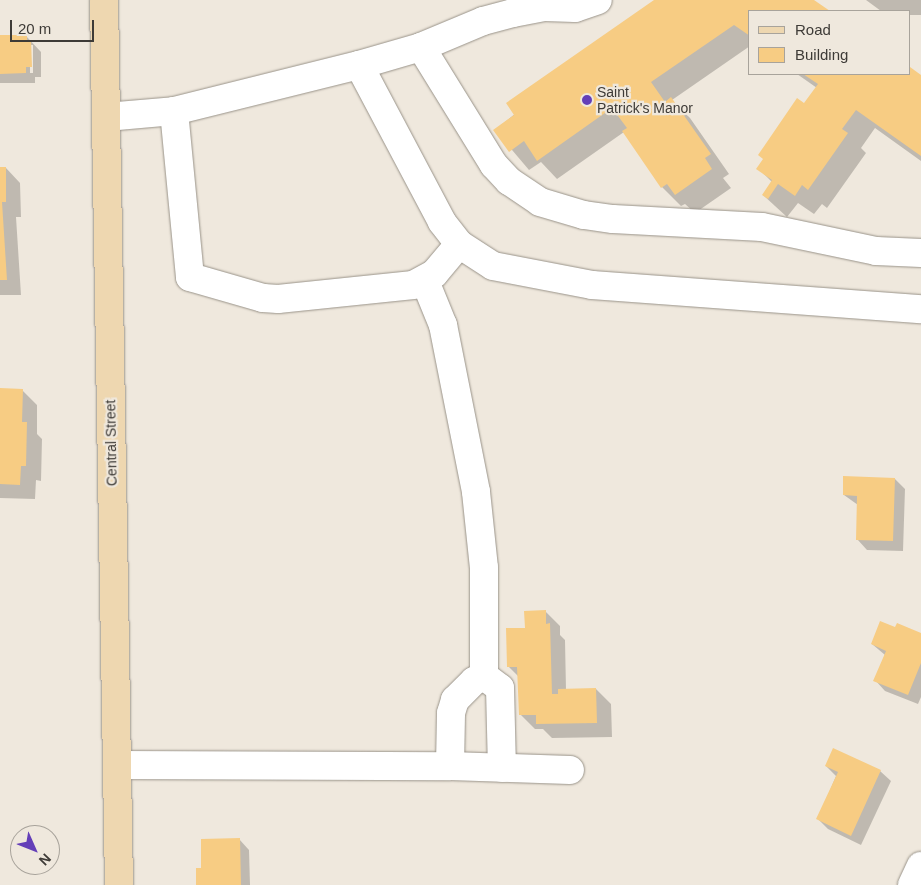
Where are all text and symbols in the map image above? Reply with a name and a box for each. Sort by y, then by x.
scale bar [12,10,96,42]
legend [748,10,911,75]
text: 20 m [18,20,51,37]
text: Road [795,21,831,38]
text: Building [795,46,848,63]
place label: Saint Patrick's Manor [597,84,693,116]
marker: Saint Patrick's Manor [581,94,593,106]
street label: Central Street [102,400,120,486]
north arrow [10,825,60,875]
text: N [36,851,54,869]

